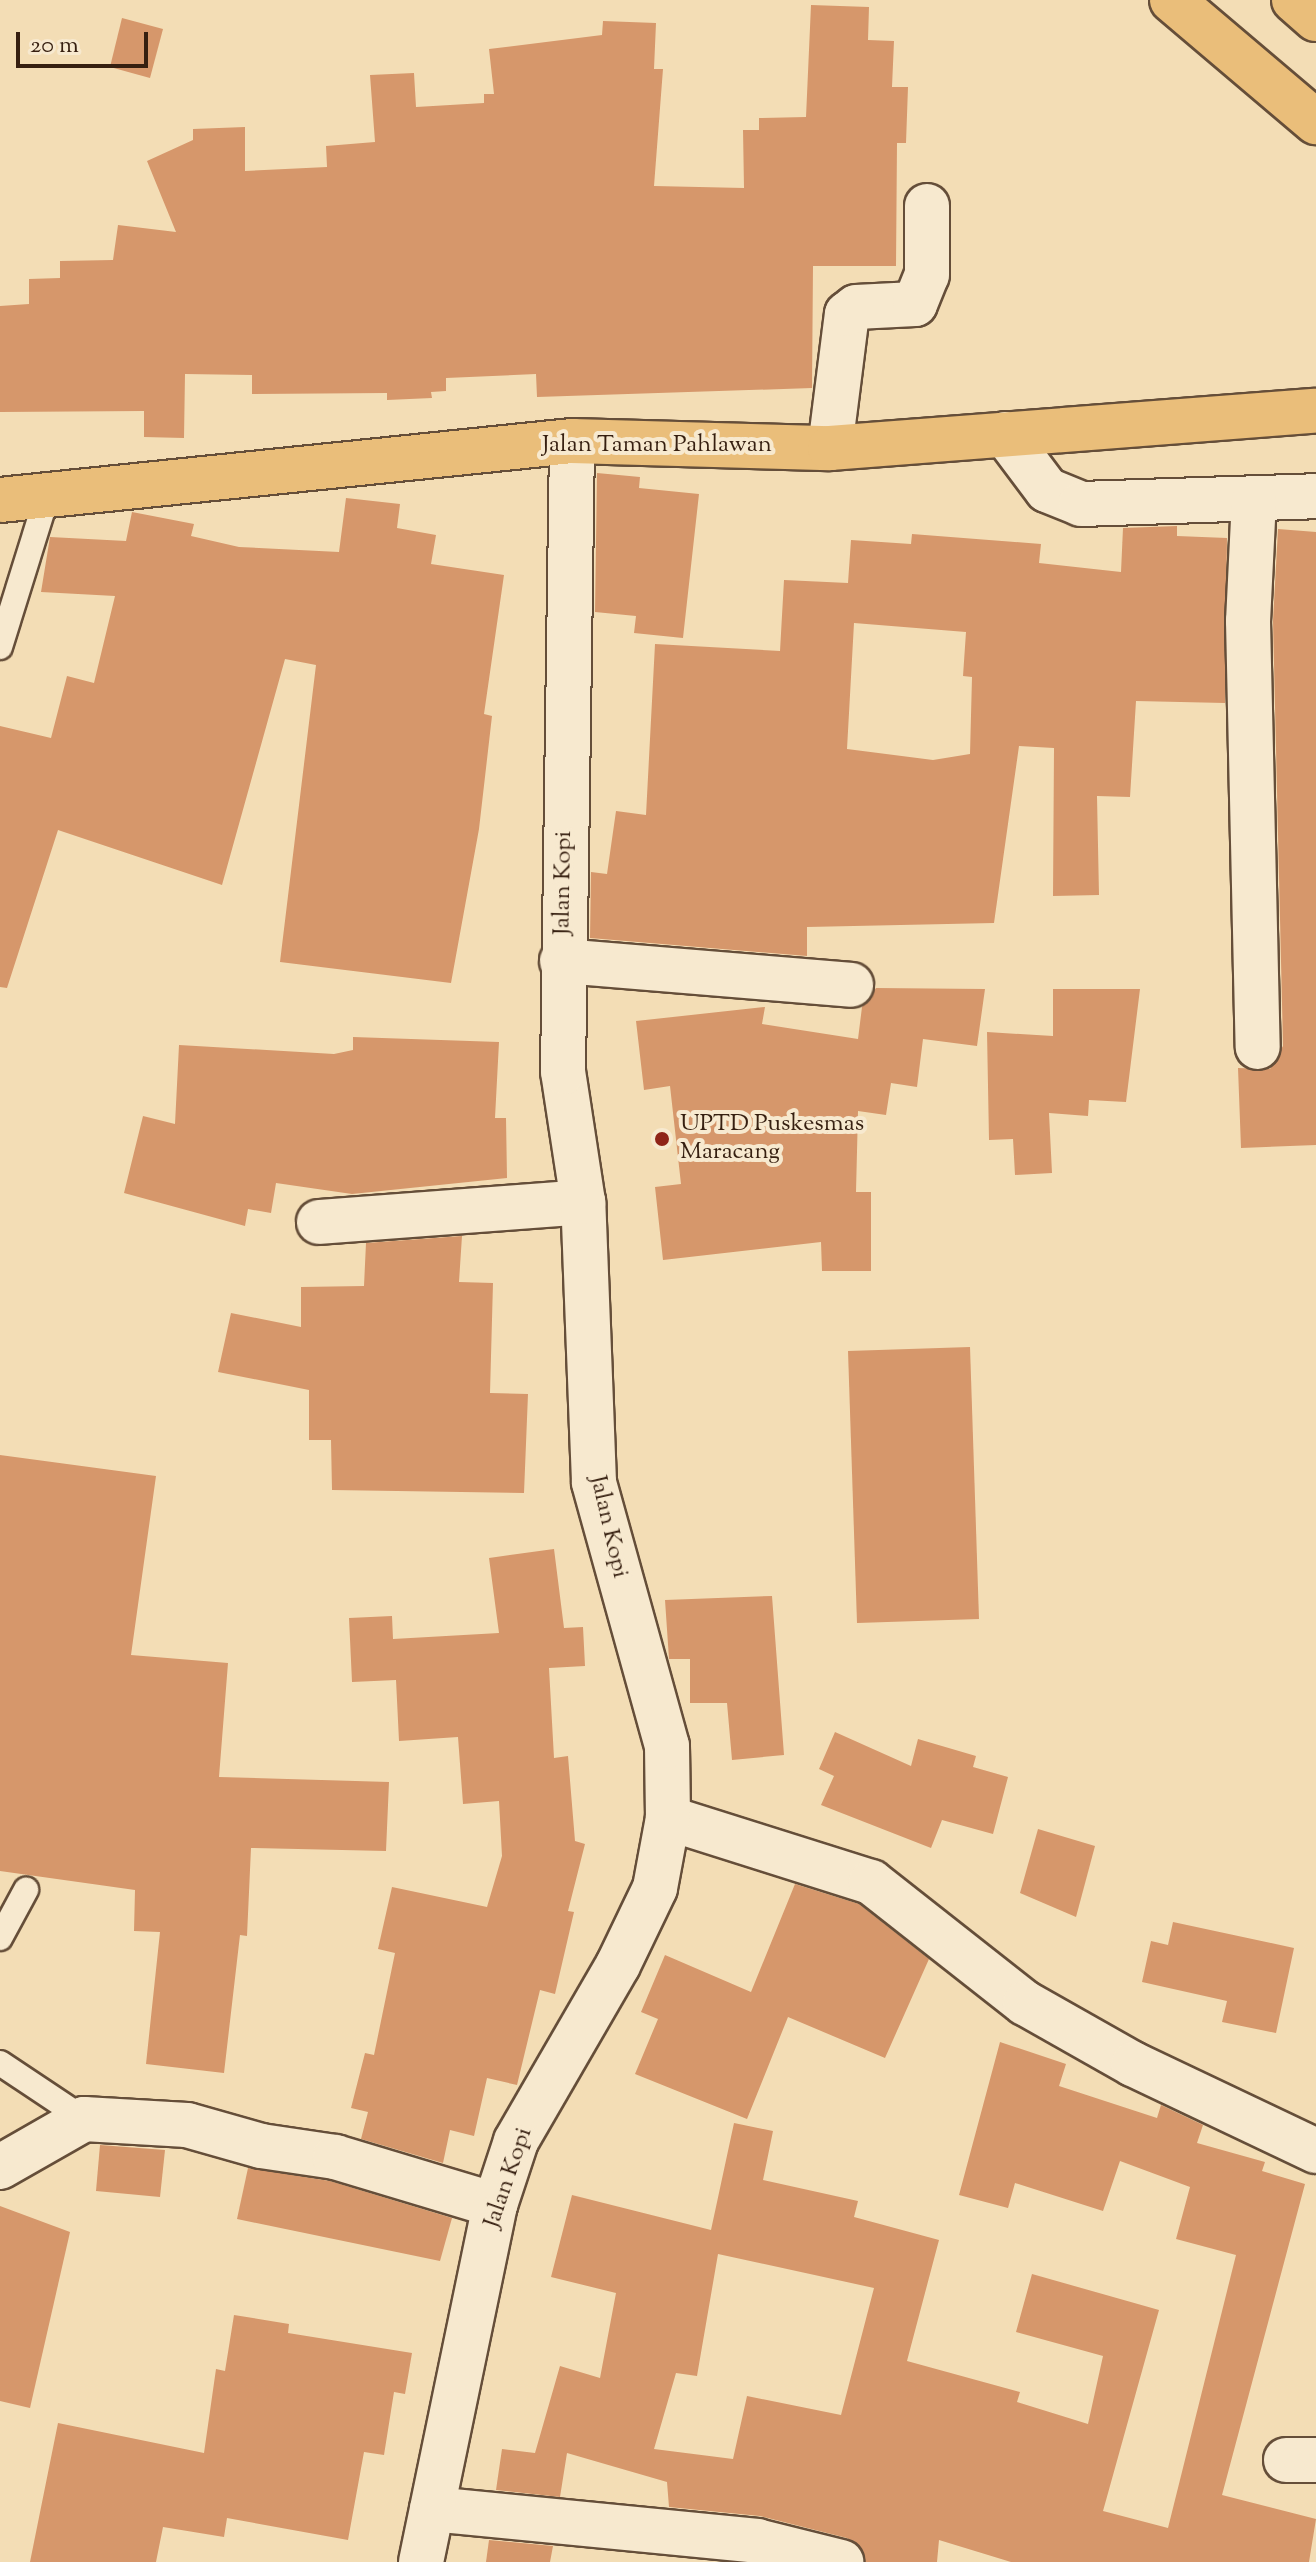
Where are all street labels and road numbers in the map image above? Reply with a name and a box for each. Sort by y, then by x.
street label: Jalan Taman Pahlawan [542,432,772,460]
street label: Jalan Kopi [549,831,579,935]
street label: Jalan Kopi [582,1473,634,1581]
street label: Jalan Kopi [478,2124,540,2232]

